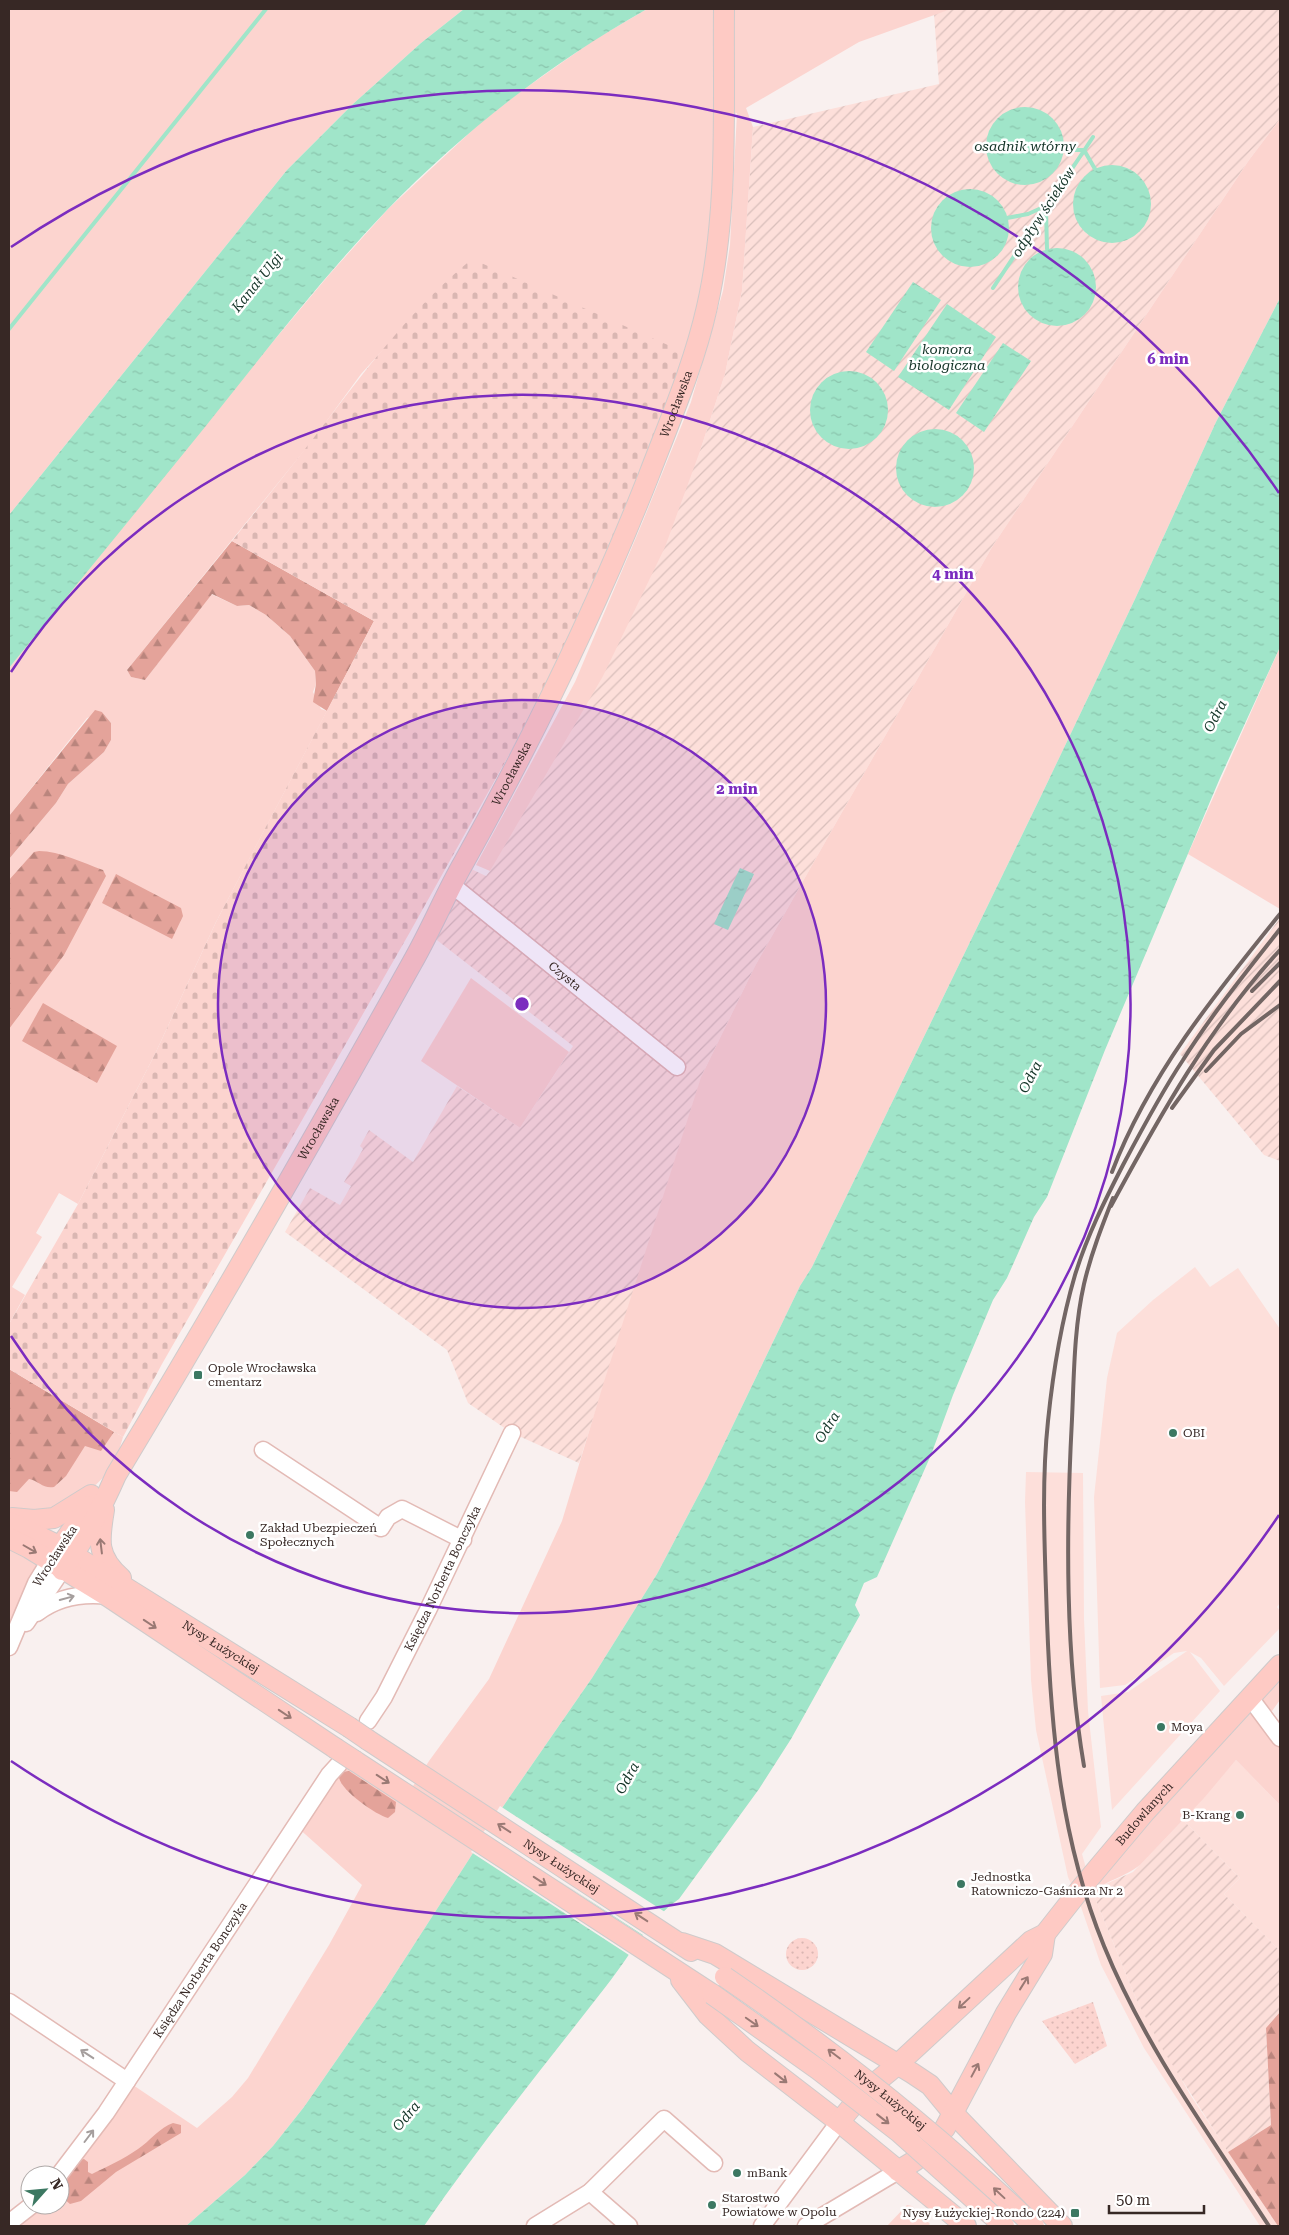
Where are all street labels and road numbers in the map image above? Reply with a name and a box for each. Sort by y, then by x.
street label: Wrocławska [657,368,695,439]
street label: Wrocławska [489,739,534,808]
street label: Czysta [546,959,584,994]
street label: Wrocławska [295,1094,342,1162]
street label: Księdza Norberta Bonczyka [401,1503,484,1653]
street label: Wrocławska [30,1522,80,1589]
street label: Nysy Łużyckiej [180,1618,262,1676]
street label: Budowlanych [1113,1779,1176,1848]
street label: Nysy Łużyckiej [521,1836,602,1896]
street label: Księdza Norberta Bonczyka [150,1899,250,2041]
street label: Nysy Łużyckiej [852,2067,929,2133]

